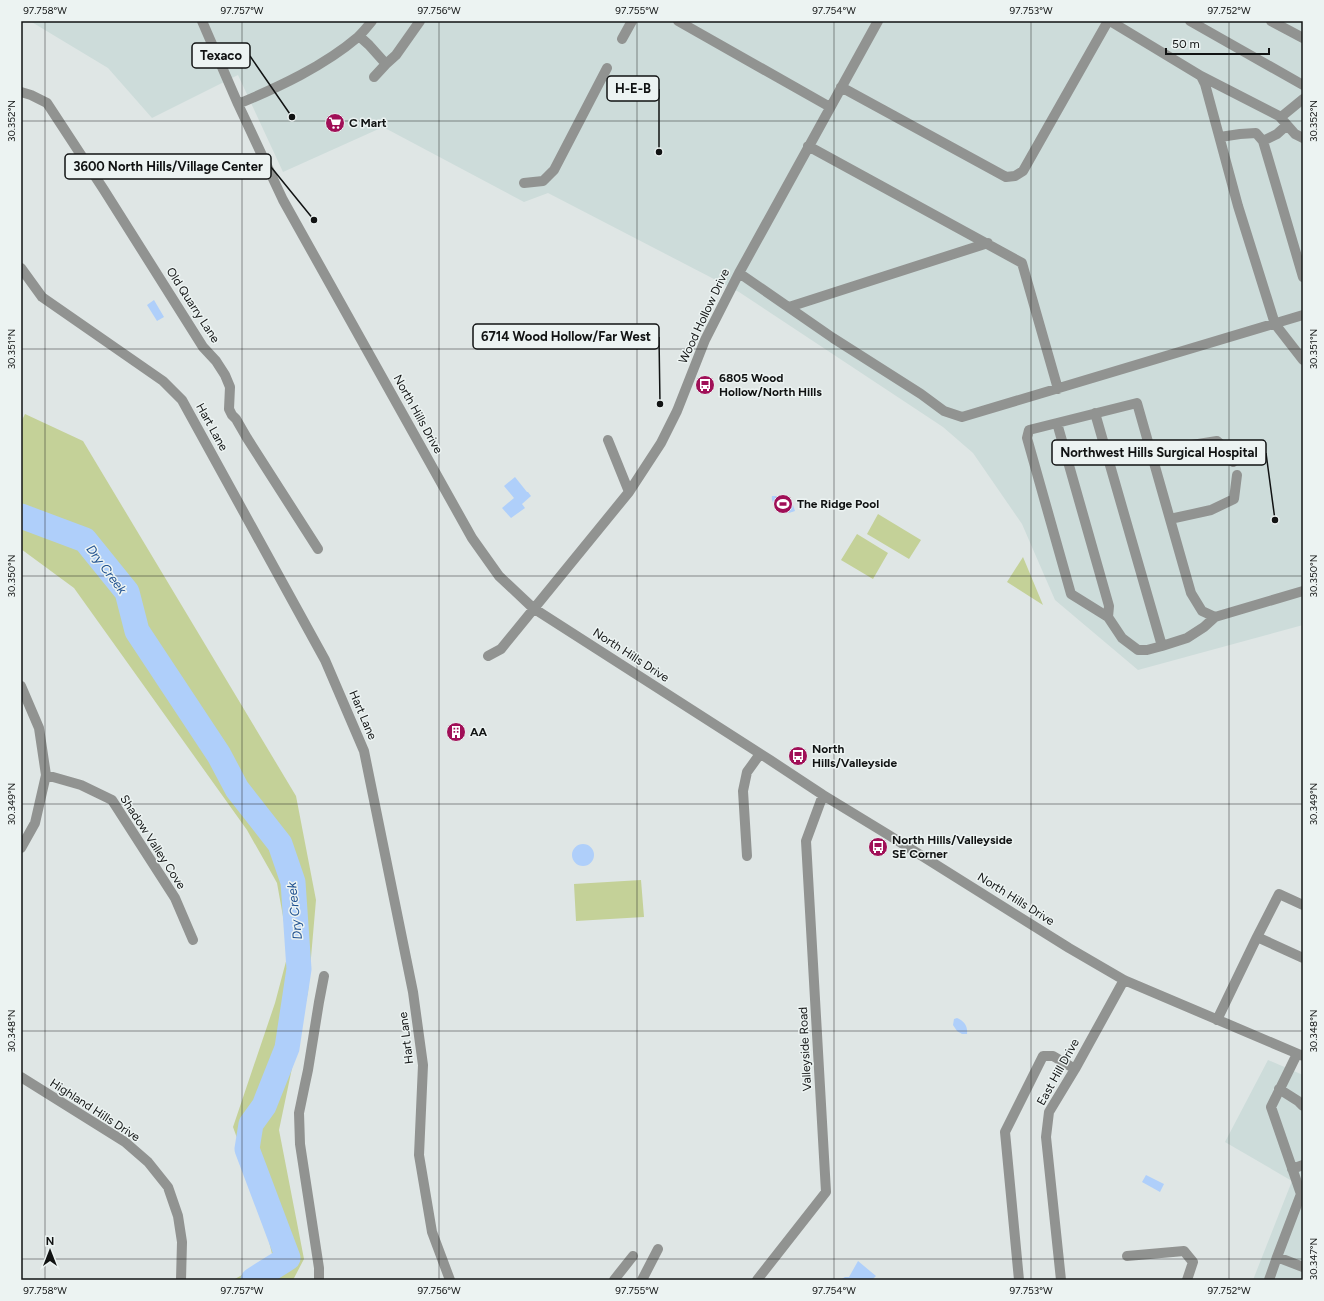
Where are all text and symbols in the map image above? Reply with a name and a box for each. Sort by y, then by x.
text: 97.758°W [23,4,67,17]
text: 97.757°W [221,4,264,17]
text: 97.756°W [417,4,461,17]
text: 97.755°W [615,4,659,17]
text: 97.754°W [812,4,856,17]
text: 97.753°W [1010,4,1053,17]
text: 97.752°W [1207,4,1251,17]
scale bar [1166,30,1269,56]
text: 50 m [1172,37,1200,51]
callout: Texaco [192,43,250,68]
text: Texaco [200,48,242,63]
callout: H-E-B [607,76,659,101]
text: H-E-B [615,81,651,96]
text: 30.352°N [5,100,18,142]
text: 30.352°N [1307,100,1320,142]
supermarket icon: C Mart [324,112,346,134]
place label: C Mart [349,116,387,130]
callout: 3600 North Hills/Village Center [65,154,271,179]
text: 3600 North Hills/Village Center [73,159,263,174]
street label: Old Quarry Lane [163,265,223,346]
street label: Wood Hollow Drive [676,266,732,366]
callout: 6714 Wood Hollow/Far West [473,324,659,349]
text: 30.351°N [5,329,18,369]
text: 6714 Wood Hollow/Far West [481,329,651,344]
text: 30.351°N [1307,329,1320,369]
place label: 6805 Wood Hollow/North Hills [719,371,822,399]
street label: North Hills Drive [391,372,446,456]
bus stop icon: 6805 Wood Hollow/North Hills [694,374,716,396]
street label: Hart Lane [193,401,231,454]
callout: Northwest Hills Surgical Hospital [1052,440,1266,465]
text: Northwest Hills Surgical Hospital [1060,445,1258,460]
sports icon: The Ridge Pool [772,493,794,515]
place label: The Ridge Pool [797,497,879,511]
water label: Dry Creek [83,542,130,597]
text: 30.350°N [5,555,18,597]
text: 30.350°N [1307,555,1320,597]
street label: North Hills Drive [590,625,672,685]
street label: Hart Lane [346,688,380,742]
building icon: AA [445,721,467,743]
place label: AA [470,725,488,739]
place label: North Hills/Valleyside [812,742,897,770]
bus stop icon: North Hills/Valleyside [787,745,809,767]
text: 30.349°N [5,783,18,825]
text: 30.349°N [1307,783,1320,825]
street label: Shadow Valley Cove [117,792,189,892]
place label: North Hills/Valleyside SE Corner [892,833,1013,861]
bus stop icon: North Hills/Valleyside SE Corner [867,836,889,858]
street label: North Hills Drive [975,870,1057,928]
water label: Dry Creek [284,881,305,940]
street label: Valleyside Road [796,1006,814,1092]
text: 30.348°N [5,1009,18,1053]
text: 30.348°N [1307,1009,1320,1053]
street label: Hart Lane [396,1011,416,1065]
street label: East Hill Drive [1034,1036,1082,1108]
street label: Highland Hills Drive [47,1076,143,1145]
north arrow [30,1231,70,1271]
text: N [46,1235,54,1248]
text: 30.347°N [1307,1238,1320,1280]
text: 97.758°W [23,1284,67,1297]
text: 97.757°W [221,1284,264,1297]
text: 97.756°W [417,1284,461,1297]
text: 97.755°W [615,1284,659,1297]
text: 97.754°W [812,1284,856,1297]
text: 97.753°W [1010,1284,1053,1297]
text: 97.752°W [1207,1284,1251,1297]

